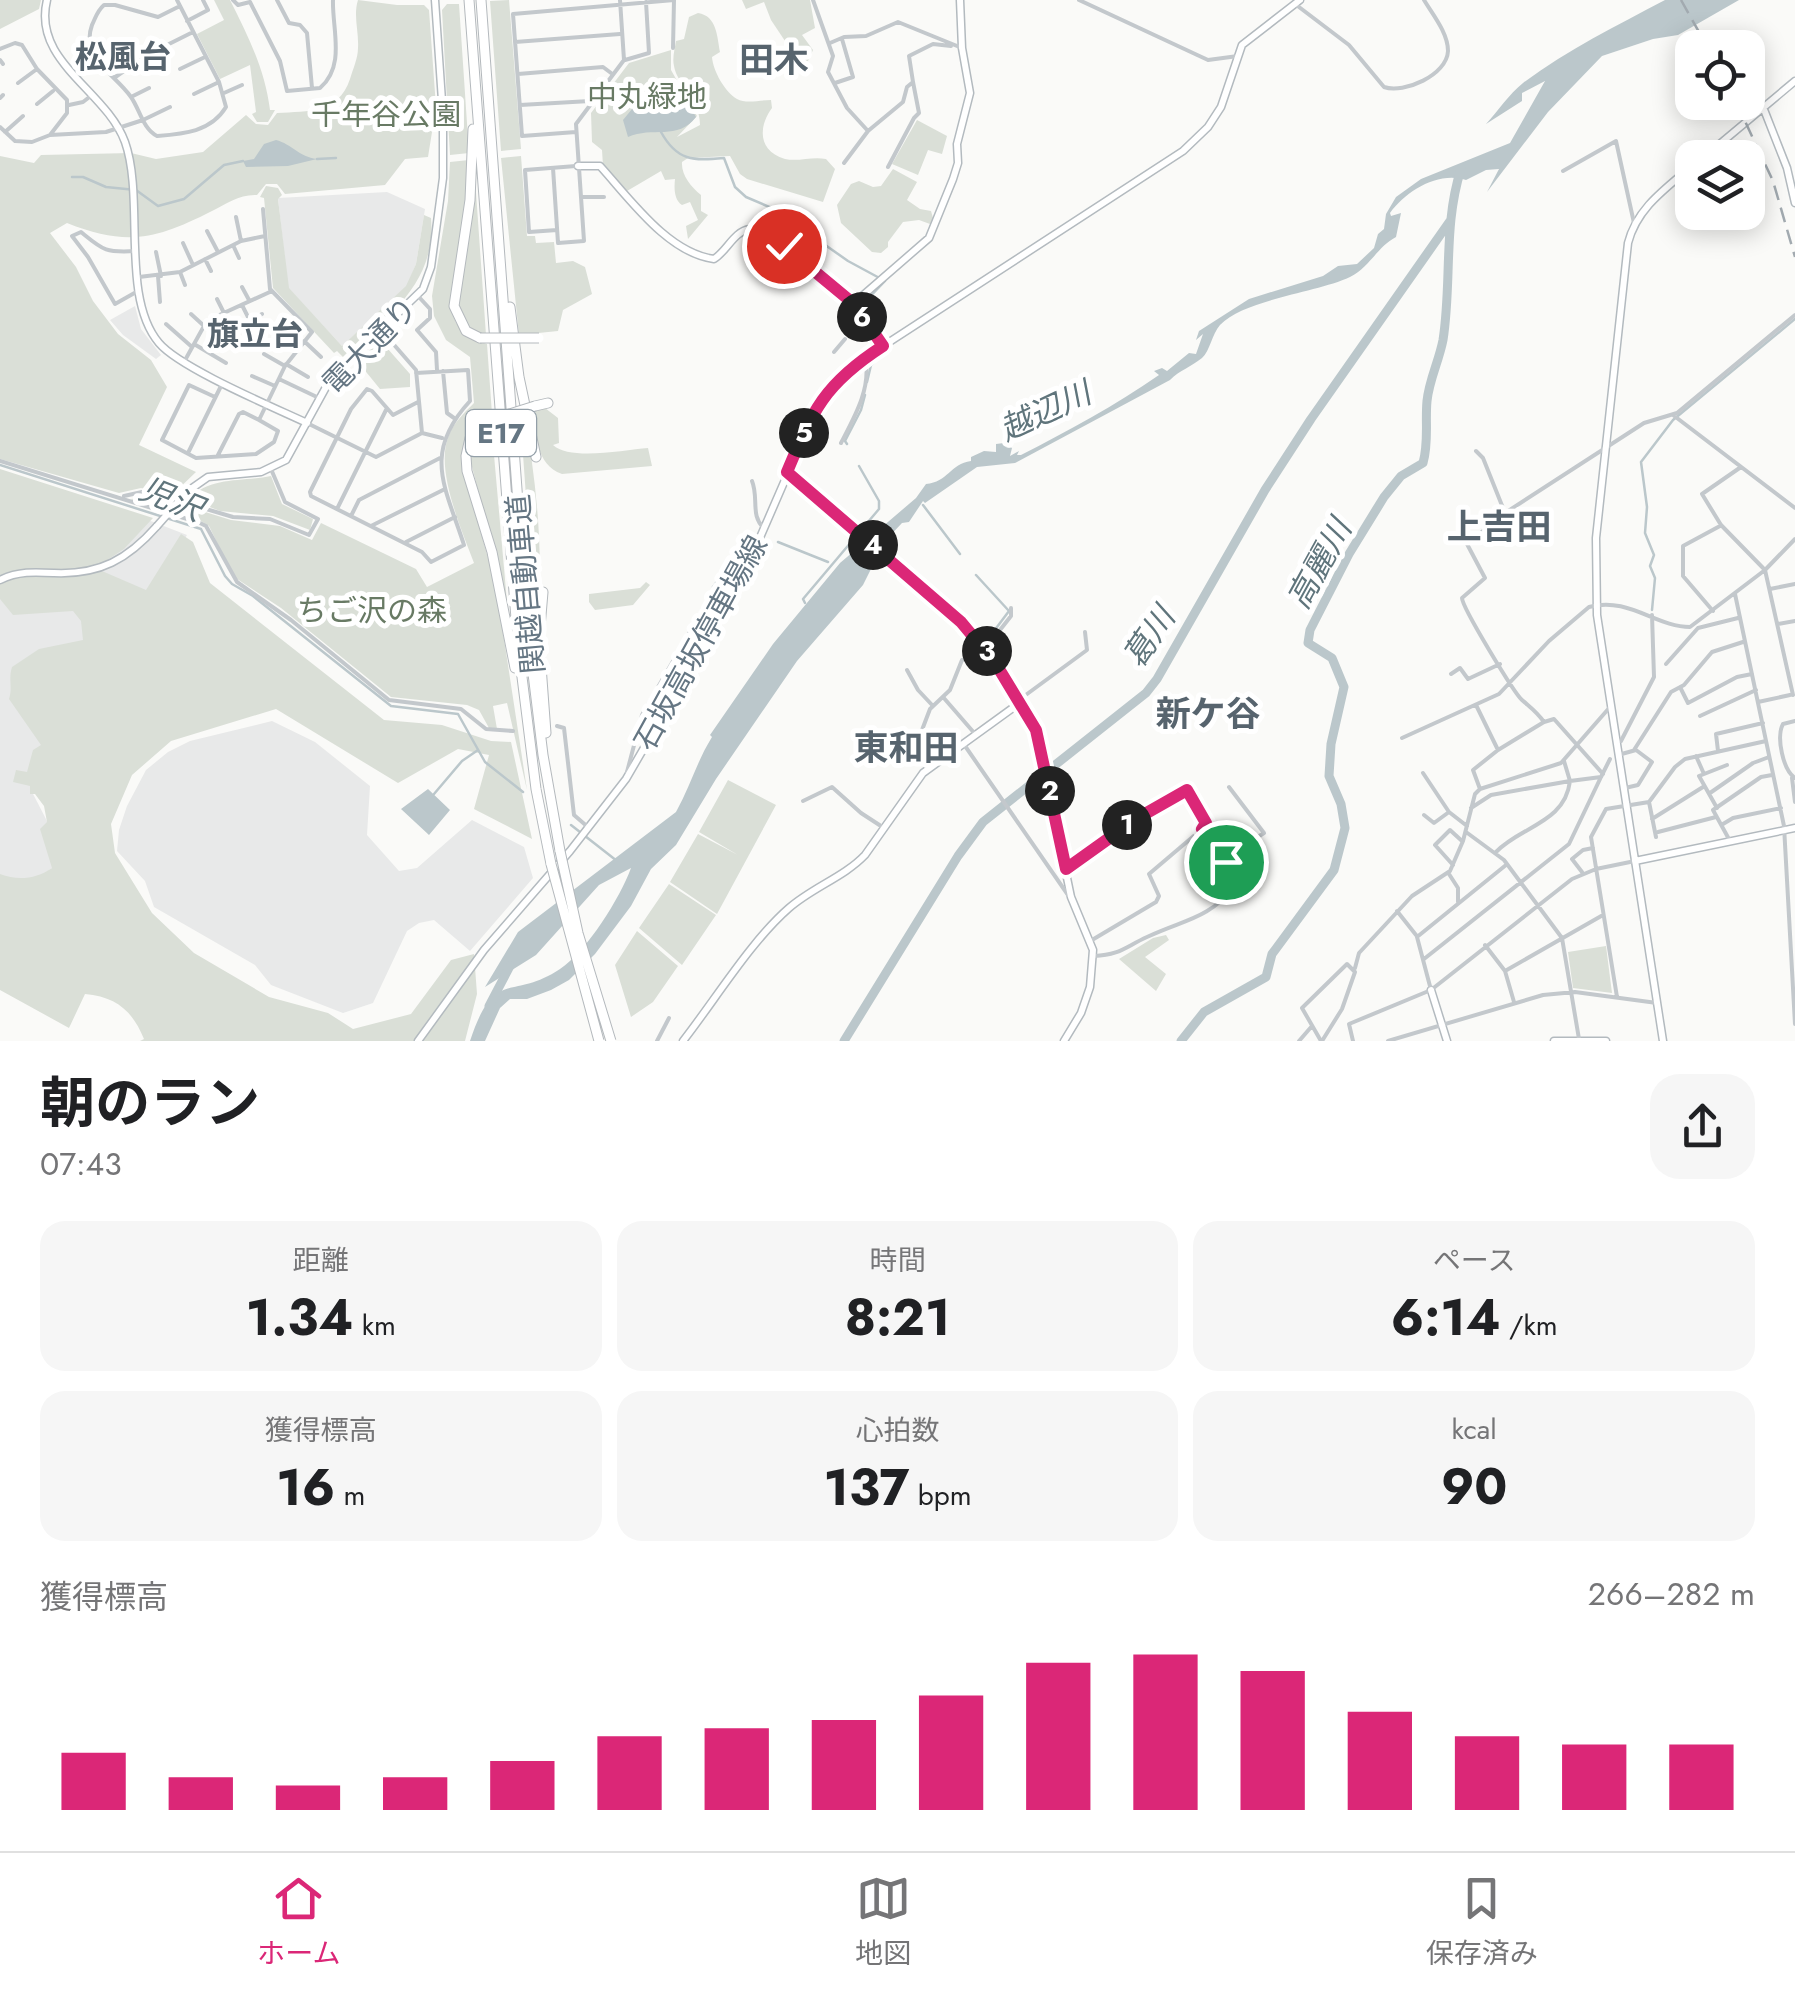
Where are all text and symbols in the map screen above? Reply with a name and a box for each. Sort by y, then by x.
map controls [1675,30,1765,230]
button: locate [1675,30,1765,120]
district label: 松風台 [75,34,171,80]
district label: 田木 [739,35,809,85]
park label: 中丸緑地 [587,75,707,118]
park label: 千年谷公園 [311,93,461,136]
button: layers [1675,140,1765,230]
pin [742,204,827,289]
icon: check [757,219,812,274]
street label: 電大通り [312,288,427,404]
pin: 6 [837,292,887,342]
text: 6 [853,296,871,337]
district label: 旗立台 [207,311,303,357]
water label: 越辺川 [992,369,1101,452]
pin: 5 [779,408,829,458]
road number: E17 [466,410,536,456]
text: 5 [795,412,813,453]
water label: 児沢 [133,466,213,534]
street label: 関越自動車道 [496,493,555,676]
district label: 上吉田 [1446,502,1552,552]
water label: 高麗川 [1276,508,1364,617]
pin: 4 [848,520,898,570]
text: 4 [863,524,883,565]
street label: 石坂高坂停車場線 [624,527,778,758]
park label: ちご沢の森 [297,589,447,632]
water label: 葛川 [1112,595,1188,676]
pin: 3 [962,626,1012,676]
text: 3 [978,630,996,671]
district label: 新ケ谷 [1155,689,1261,739]
district label: 東和田 [853,723,959,773]
pin: 2 [1025,766,1075,816]
text: 2 [1041,770,1059,811]
pin: 1 [1102,800,1152,850]
text: 1 [1120,804,1134,845]
pin [1184,820,1269,905]
icon: arrive [1199,835,1254,890]
text: 朝のラン [40,1063,260,1143]
button: share [1650,1074,1755,1179]
text: 07:43 [40,1141,122,1187]
text: 距離 [293,1240,349,1281]
text: 時間 [869,1240,926,1281]
text: ペース [1433,1240,1515,1281]
text: 1.34 [246,1281,353,1354]
text: 8:21 [845,1281,950,1354]
text: 6:14 [1391,1281,1501,1354]
text: km [353,1305,396,1346]
text: /km [1501,1305,1558,1346]
text: kcal [1452,1409,1497,1450]
text: 獲得標高 [265,1410,377,1451]
text: 心拍数 [855,1410,940,1451]
text: 90 [1441,1450,1507,1523]
text: 16 [276,1451,335,1524]
text: 137 [823,1451,909,1524]
text: m [335,1475,365,1516]
text: bpm [909,1475,972,1516]
text: 266–282 m [1588,1571,1755,1617]
text: 獲得標高 [40,1574,168,1620]
tab: ホーム [257,1871,340,1974]
tab: 地図 [855,1871,911,1974]
tab: 保存済み [1426,1871,1538,1974]

